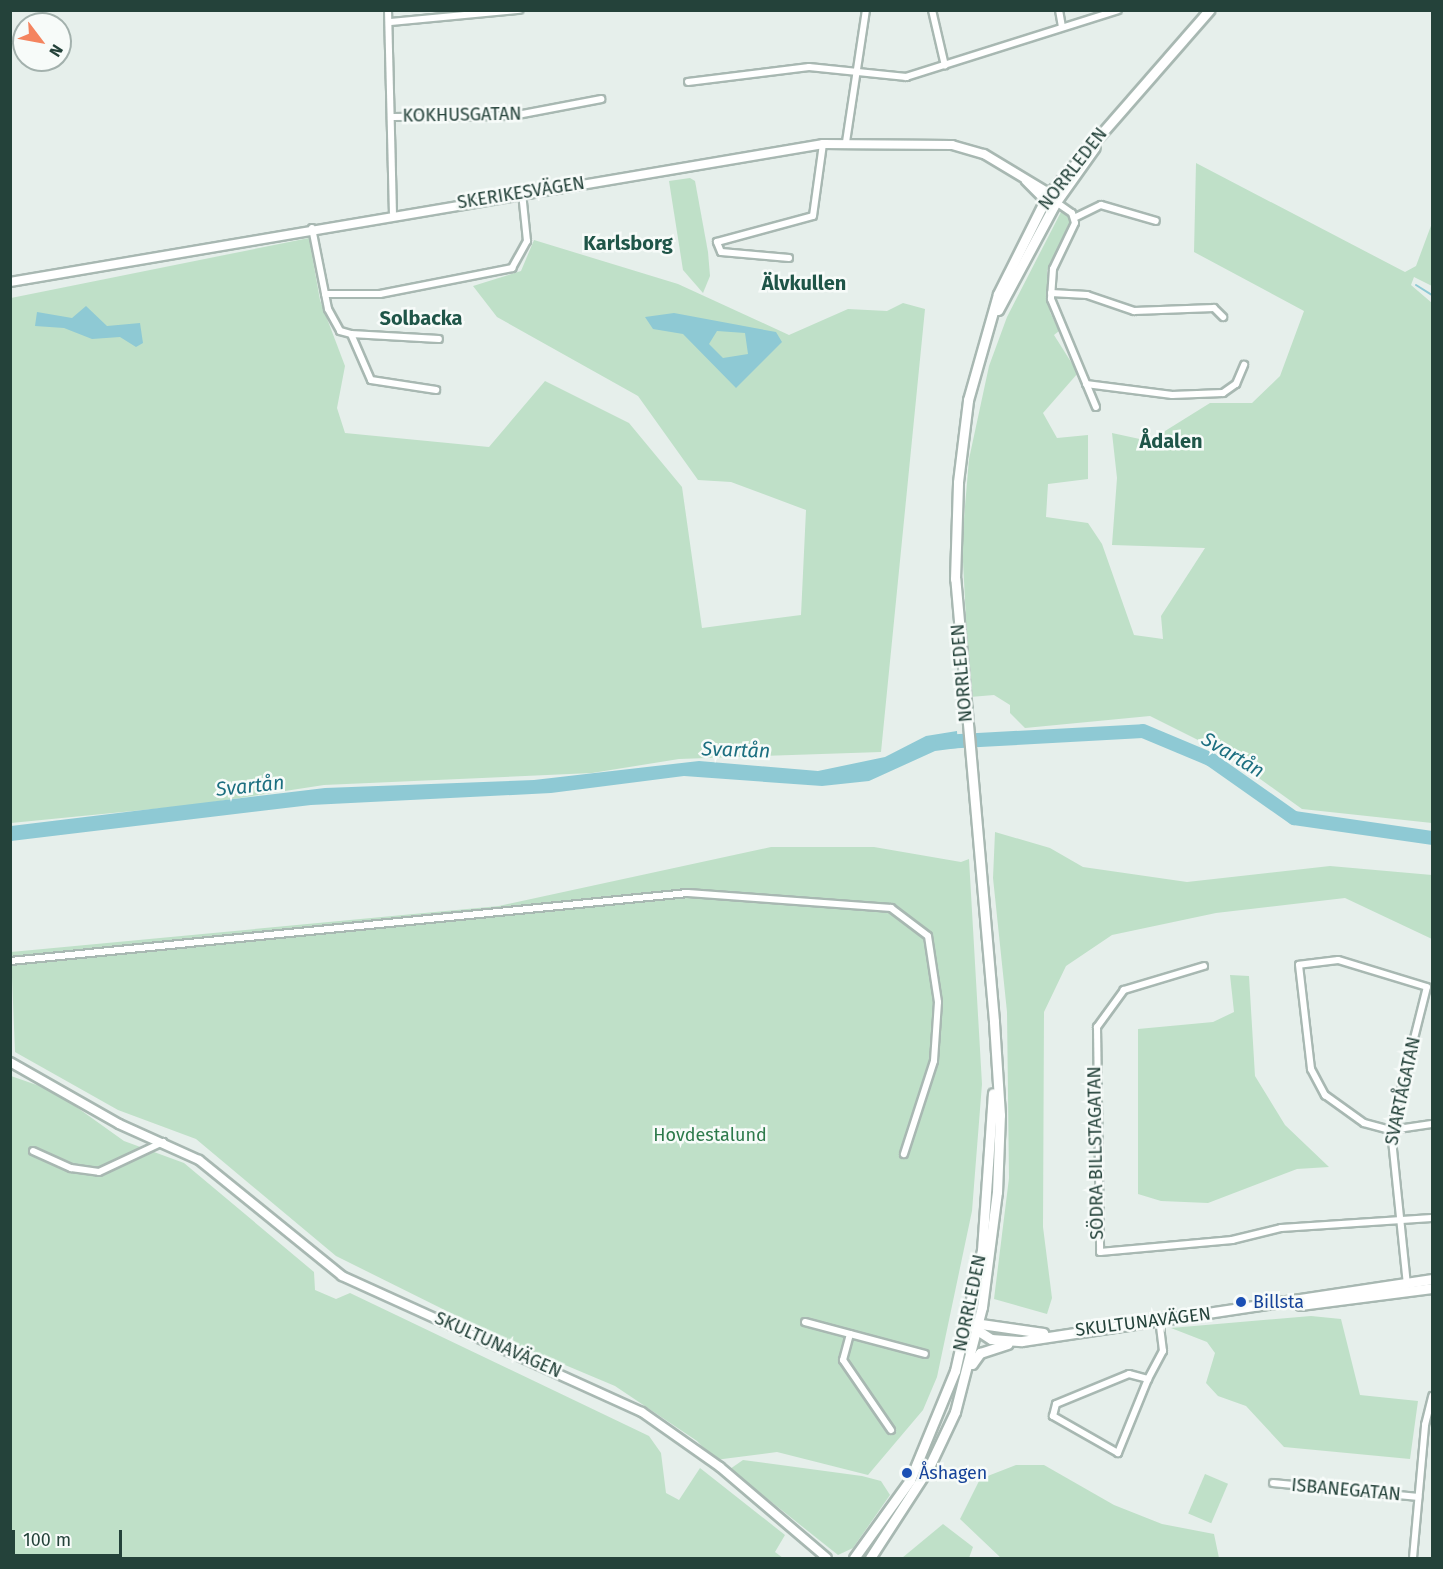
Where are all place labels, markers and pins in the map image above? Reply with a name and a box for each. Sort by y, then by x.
place label: Billsta [1253,1291,1304,1313]
marker: Billsta [1234,1295,1248,1309]
place label: Åshagen [919,1462,987,1484]
marker: Åshagen [900,1466,914,1480]

